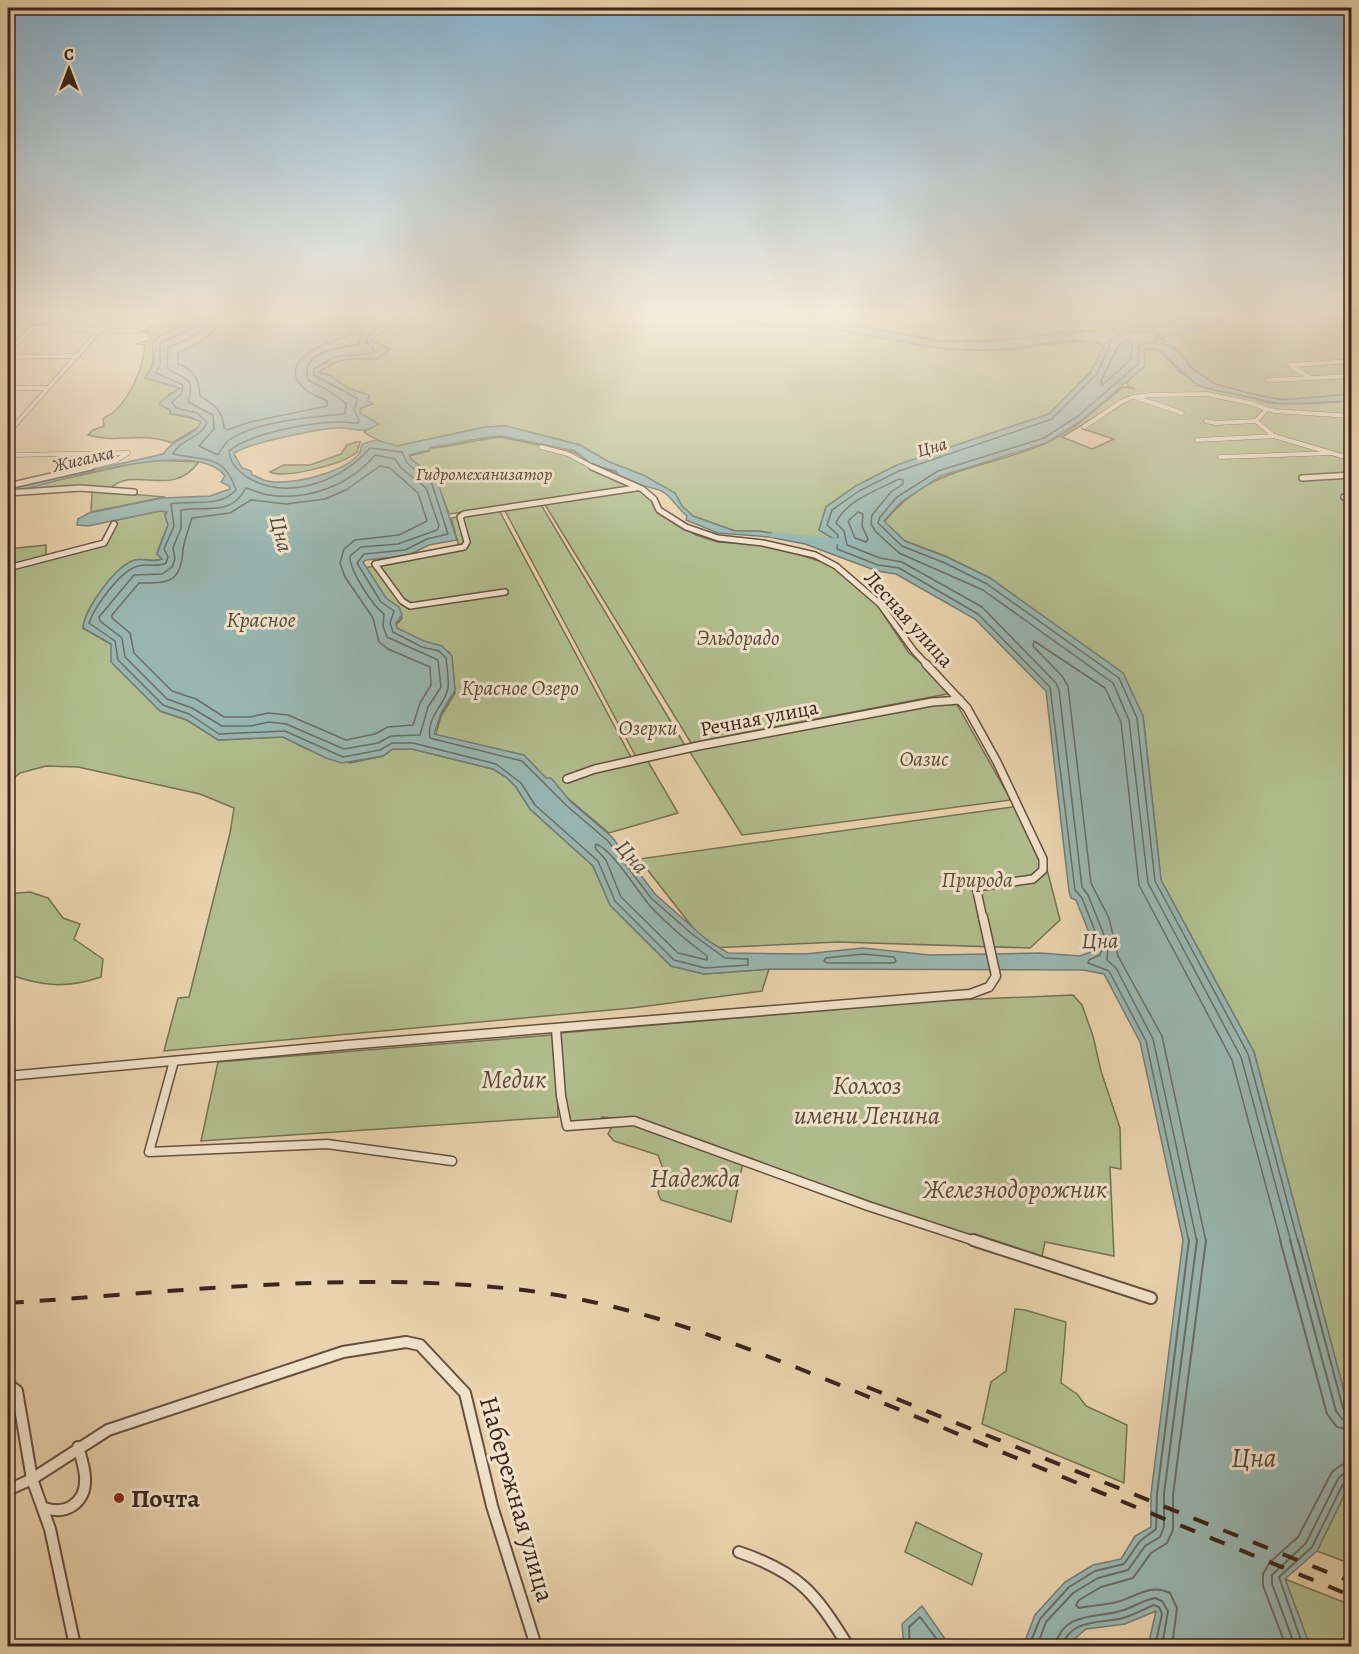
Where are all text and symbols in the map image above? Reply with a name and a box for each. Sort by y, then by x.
north arrow [39,39,99,99]
text: С [64,44,74,66]
water label: Цна [914,431,950,463]
water label: Жигалка [49,440,116,478]
park label: Гидромеханизатор [416,462,552,486]
water label: Цна [262,512,300,556]
street label: Лесная улица [858,564,960,674]
water label: Красное [226,605,296,635]
park label: Эльдорадо [696,624,780,652]
park label: Красное Озеро [461,674,579,702]
street label: Речная улица [697,693,821,743]
park label: Озерки [619,714,677,742]
park label: Оазис [899,745,949,773]
water label: Цна [609,833,655,881]
park label: Природа [941,866,1013,894]
water label: Цна [1081,926,1119,956]
park label: Медик [481,1062,547,1097]
park label: Колхоз имени Ленина [794,1068,940,1133]
park label: Надежда [650,1161,740,1196]
park label: Железнодорожник [922,1172,1108,1207]
street label: Набережная улица [471,1392,563,1606]
water label: Цна [1232,1440,1276,1476]
place label: Почта [131,1481,200,1516]
marker: Почта [112,1491,126,1505]

